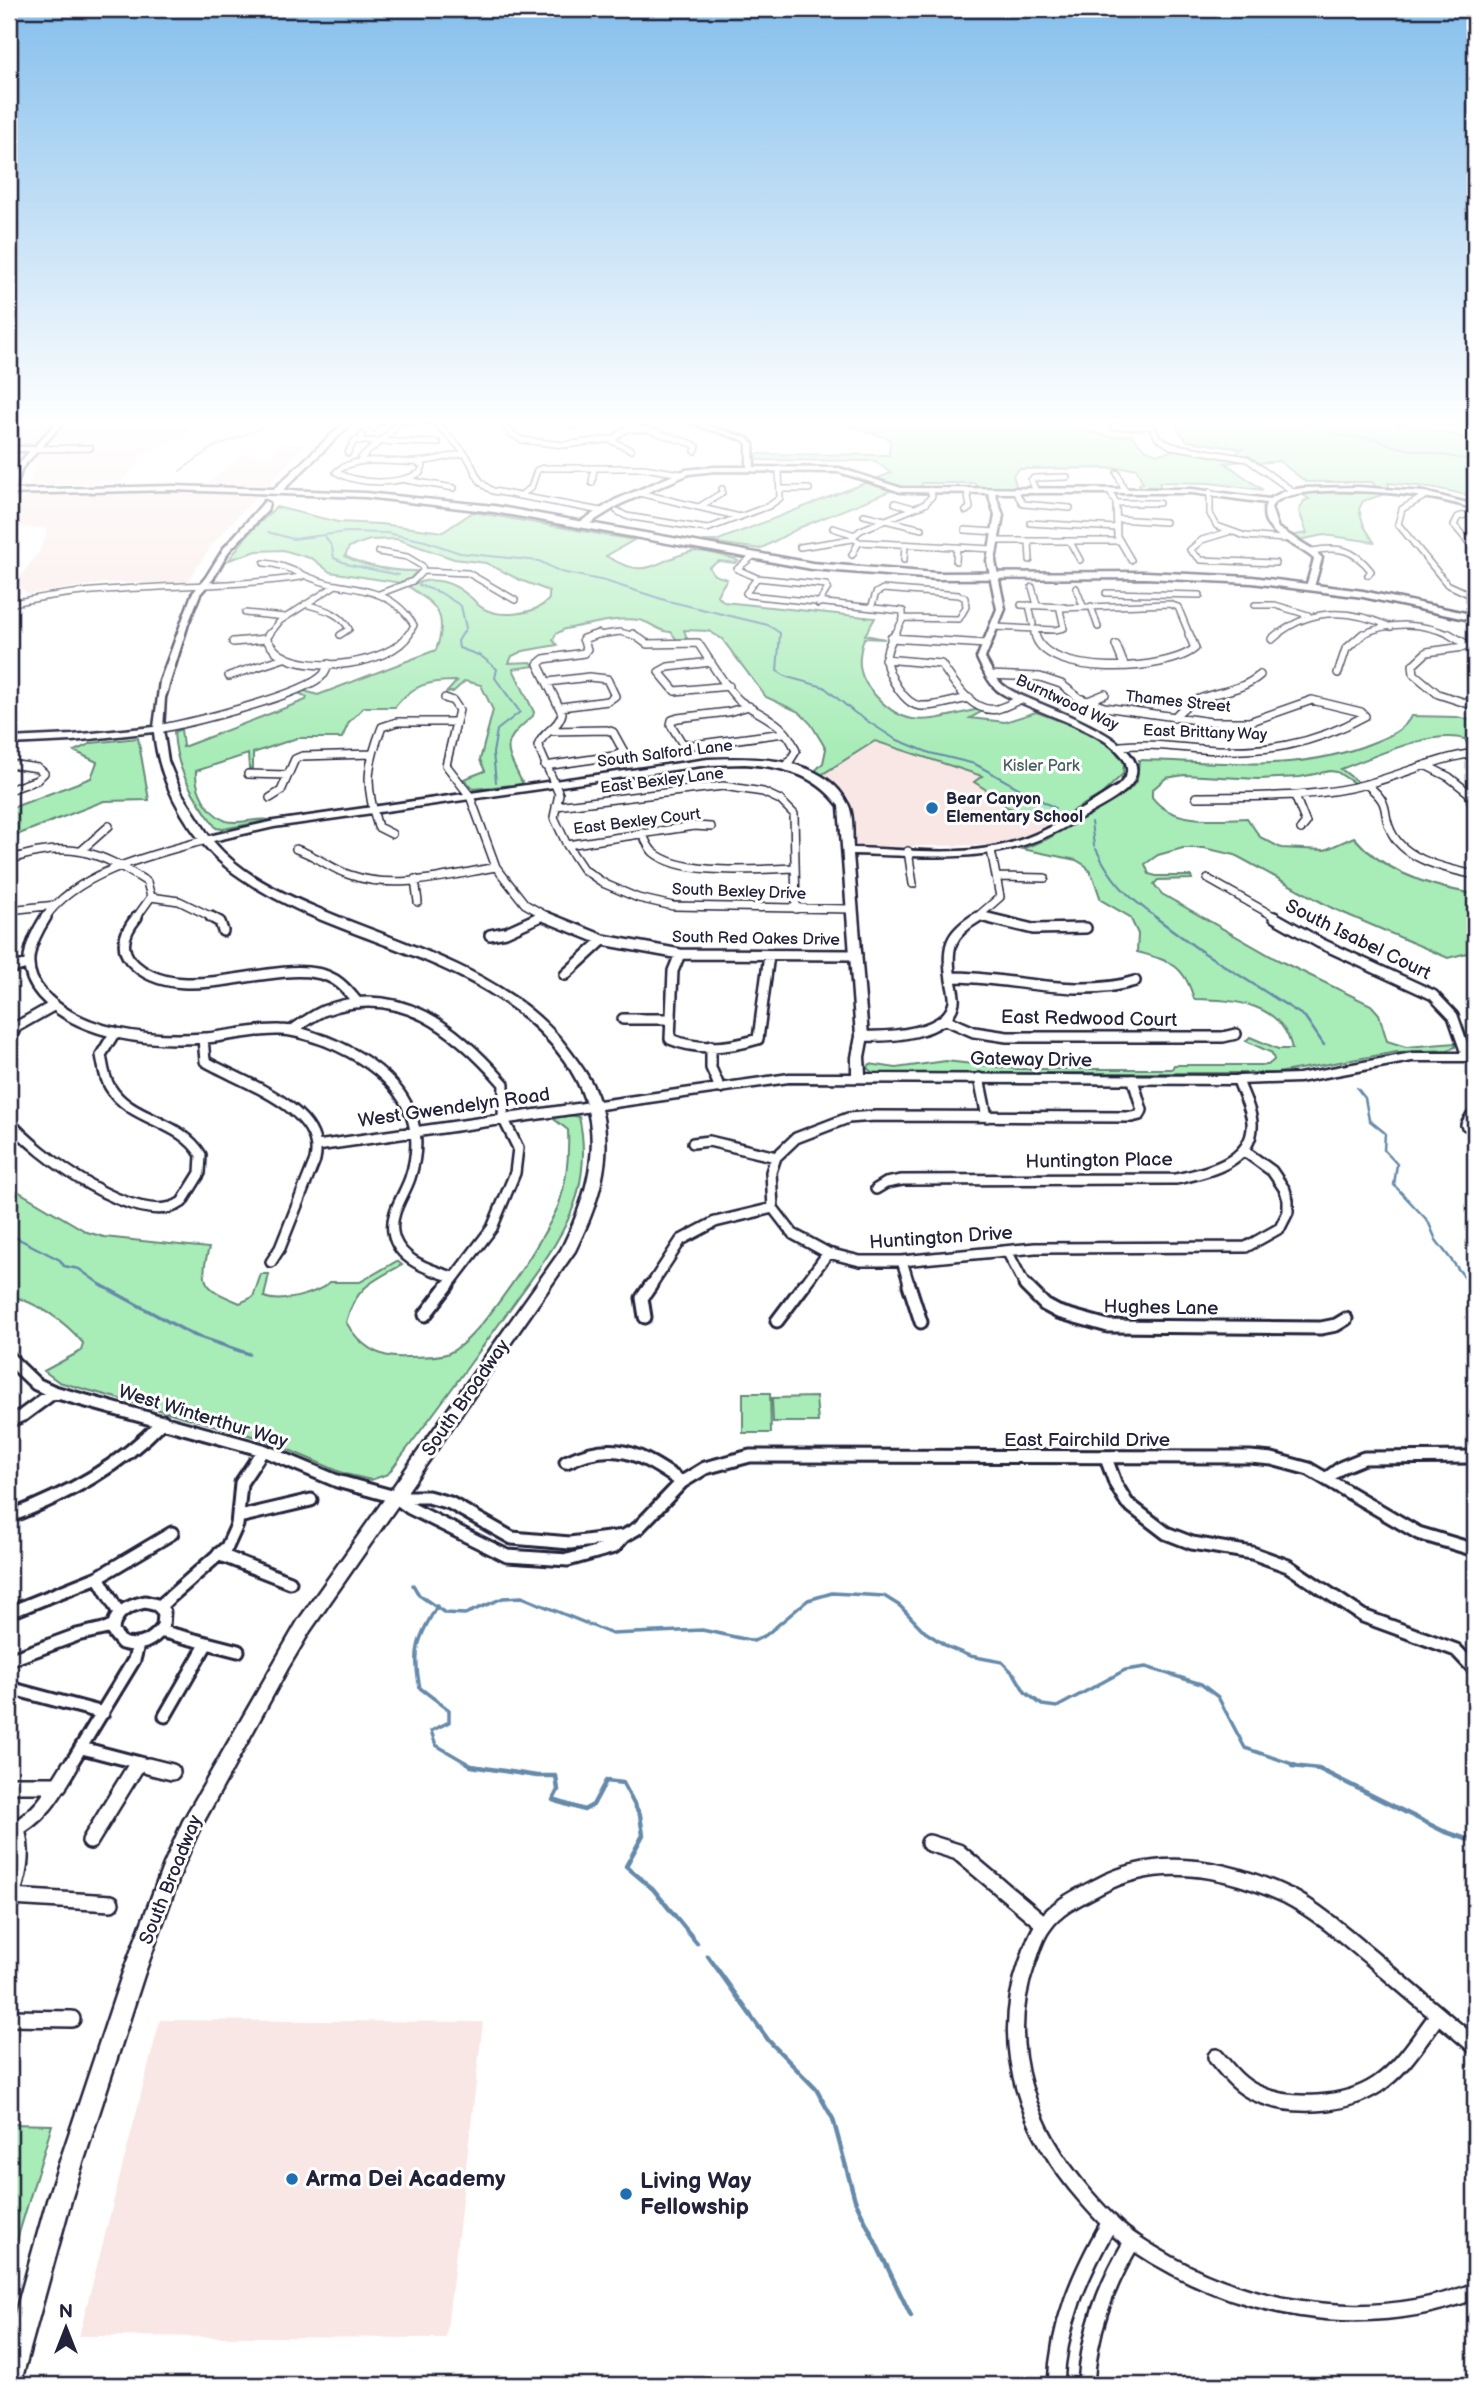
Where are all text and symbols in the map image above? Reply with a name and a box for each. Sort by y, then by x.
street label: Burntwood Way [1013,671,1122,735]
street label: Thames Street [1124,687,1232,717]
street label: East Brittany Way [1142,721,1268,745]
street label: South Salford Lane [596,736,734,772]
park label: Kisler Park [1002,757,1080,776]
street label: East Bexley Lane [599,764,725,798]
place label: Bear Canyon Elementary School [946,790,1083,827]
marker: Bear Canyon Elementary School [924,800,940,816]
street label: East Bexley Court [572,805,702,839]
street label: South Bexley Drive [672,880,807,904]
street label: South Isabel Court [1281,895,1435,985]
street label: South Red Oakes Drive [672,928,841,950]
street label: East Redwood Court [1001,1006,1178,1032]
street label: Gateway Drive [970,1047,1092,1073]
street label: West Gwendelyn Road [357,1083,551,1133]
street label: Huntington Place [1025,1148,1173,1174]
street label: Huntington Drive [869,1222,1013,1254]
street label: Hughes Lane [1103,1295,1219,1321]
street label: South Broadway [417,1335,515,1461]
street label: West Winterthur Way [116,1380,291,1454]
street label: East Fairchild Drive [1004,1429,1170,1452]
street label: South Broadway [135,1812,208,1948]
place label: Arma Dei Academy [305,2165,506,2193]
place label: Living Way Fellowship [640,2167,752,2221]
marker: Arma Dei Academy [284,2171,300,2187]
marker: Living Way Fellowship [618,2186,634,2202]
north arrow [32,2292,102,2362]
text: N [59,2301,73,2324]

